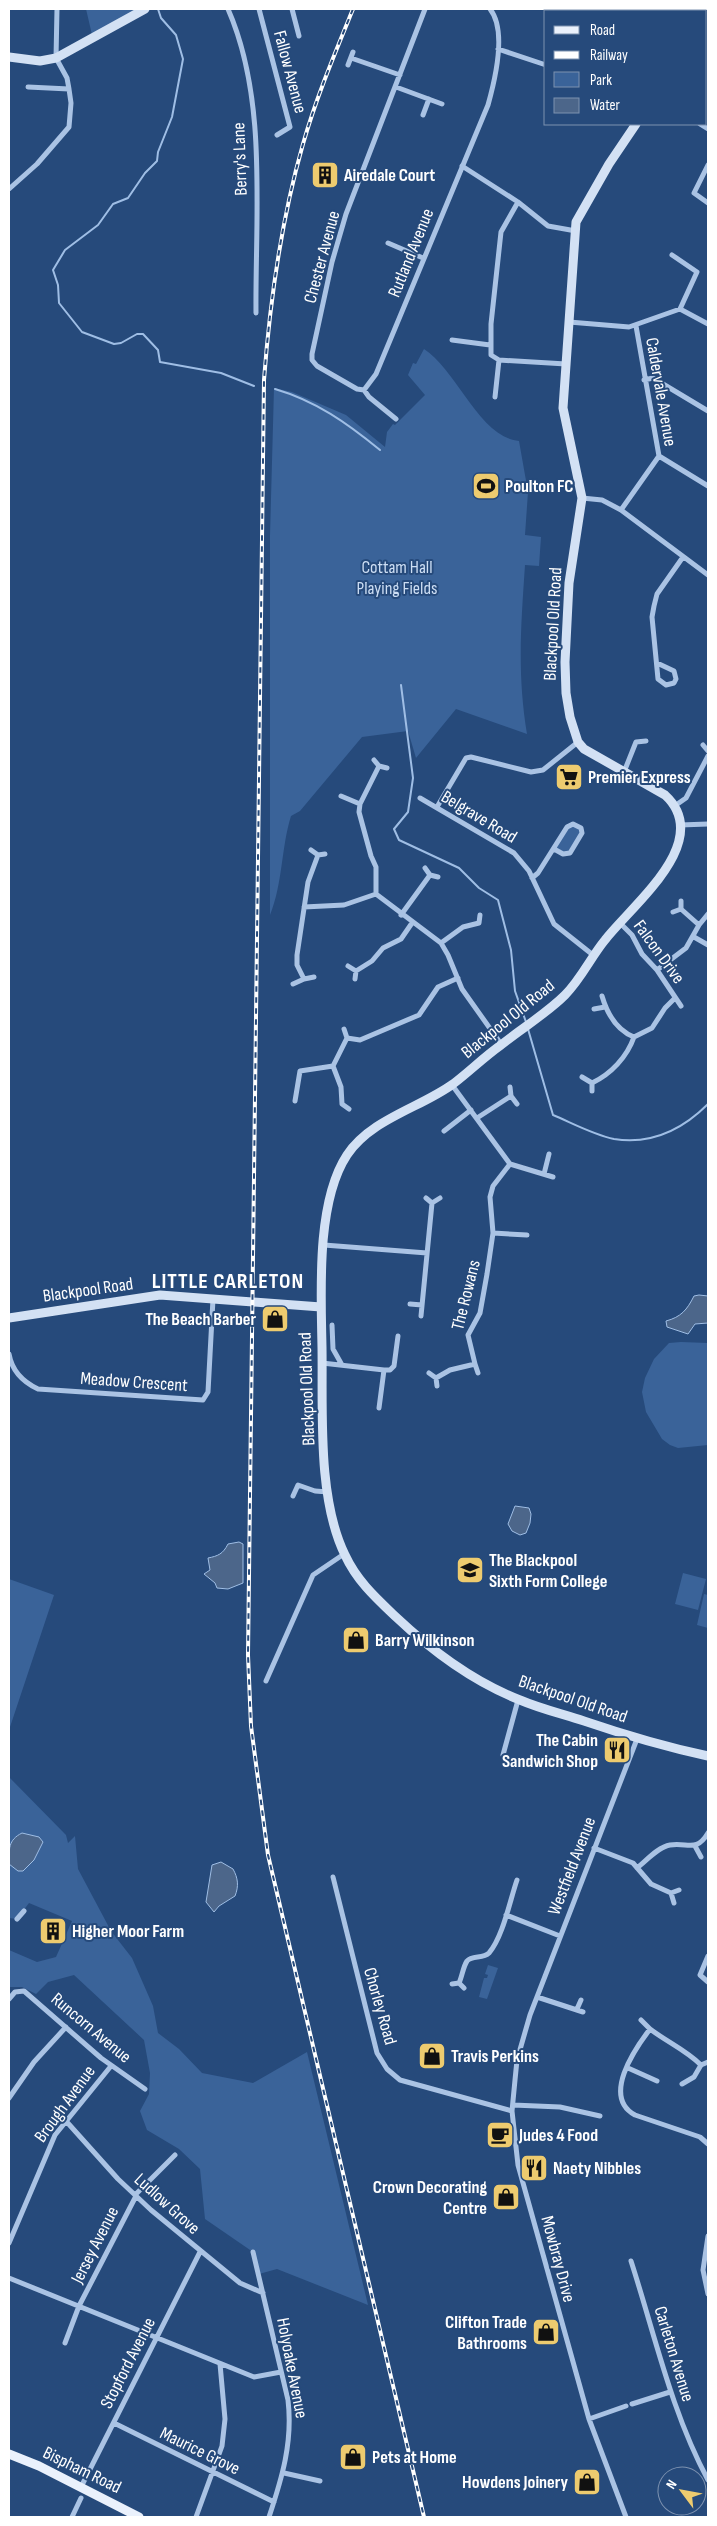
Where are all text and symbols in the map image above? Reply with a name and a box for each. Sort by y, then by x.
legend [544,10,707,125]
text: Road [590,21,615,40]
street label: Fallow Avenue [269,28,311,116]
text: Railway [590,46,628,65]
text: Park [590,71,612,90]
text: Water [590,96,621,115]
street label: Berry's Lane [228,122,252,196]
building icon: Airedale Court [310,160,340,190]
place label: Airedale Court [343,165,435,186]
street label: Rutland Avenue [384,206,438,300]
street label: Chester Avenue [300,209,344,305]
street label: Caldervale Avenue [641,336,681,448]
sports icon: Poulton FC [471,471,501,501]
place label: Poulton FC [505,476,574,497]
park label: Cottam Hall Playing Fields [357,557,437,599]
street label: Blackpool Old Road [540,567,566,681]
supermarket icon: Premier Express [554,762,584,792]
place label: Premier Express [588,767,691,788]
street label: Belgrave Road [437,786,521,848]
street label: Falcon Drive [629,916,689,988]
street label: Blackpool Old Road [457,975,559,1063]
street label: The Rowans [447,1258,485,1332]
district label: LITTLE CARLETON [152,1268,304,1295]
street label: Blackpool Road [41,1273,135,1307]
shop icon: The Beach Barber [260,1304,290,1334]
place label: The Beach Barber [145,1309,256,1330]
street label: Blackpool Old Road [295,1332,319,1446]
street label: Meadow Crescent [80,1368,189,1396]
place label: The Blackpool Sixth Form College [489,1550,607,1592]
school or university icon: The Blackpool Sixth Form College [455,1555,485,1585]
shop icon: Barry Wilkinson [341,1625,371,1655]
place label: Barry Wilkinson [375,1630,475,1651]
street label: Blackpool Old Road [516,1671,630,1727]
place label: The Cabin Sandwich Shop [502,1730,598,1772]
restaurant icon: The Cabin Sandwich Shop [602,1735,632,1765]
street label: Westfield Avenue [544,1814,600,1918]
building icon: Higher Moor Farm [38,1916,68,1946]
place label: Higher Moor Farm [72,1921,184,1942]
street label: Chorley Road [359,1965,401,2047]
street label: Runcorn Avenue [47,1988,135,2068]
shop icon: Travis Perkins [417,2041,447,2071]
place label: Travis Perkins [451,2046,539,2067]
street label: Brough Avenue [30,2062,100,2146]
cafe icon: Judes 4 Food [485,2120,515,2150]
place label: Judes 4 Food [518,2125,598,2146]
restaurant icon: Naety Nibbles [519,2153,549,2183]
place label: Naety Nibbles [553,2158,641,2179]
street label: Ludlow Grove [130,2169,204,2239]
place label: Crown Decorating Centre [373,2177,487,2219]
shop icon: Crown Decorating Centre [491,2182,521,2212]
street label: Jersey Avenue [66,2203,123,2288]
street label: Mowbray Drive [536,2214,580,2304]
street label: Carleton Avenue [650,2304,698,2404]
place label: Clifton Trade Bathrooms [445,2312,527,2354]
street label: Stopford Avenue [96,2314,160,2412]
street label: Holyoake Avenue [272,2316,312,2420]
shop icon: Clifton Trade Bathrooms [531,2317,561,2347]
street label: Maurice Grove [157,2423,243,2479]
street label: Bispham Road [40,2442,124,2498]
shop icon: Pets at Home [338,2442,368,2472]
place label: Pets at Home [372,2447,457,2468]
north arrow [657,2466,707,2516]
shop icon: Howdens Joinery [572,2467,602,2497]
place label: Howdens Joinery [462,2472,569,2493]
text: N [662,2477,681,2492]

